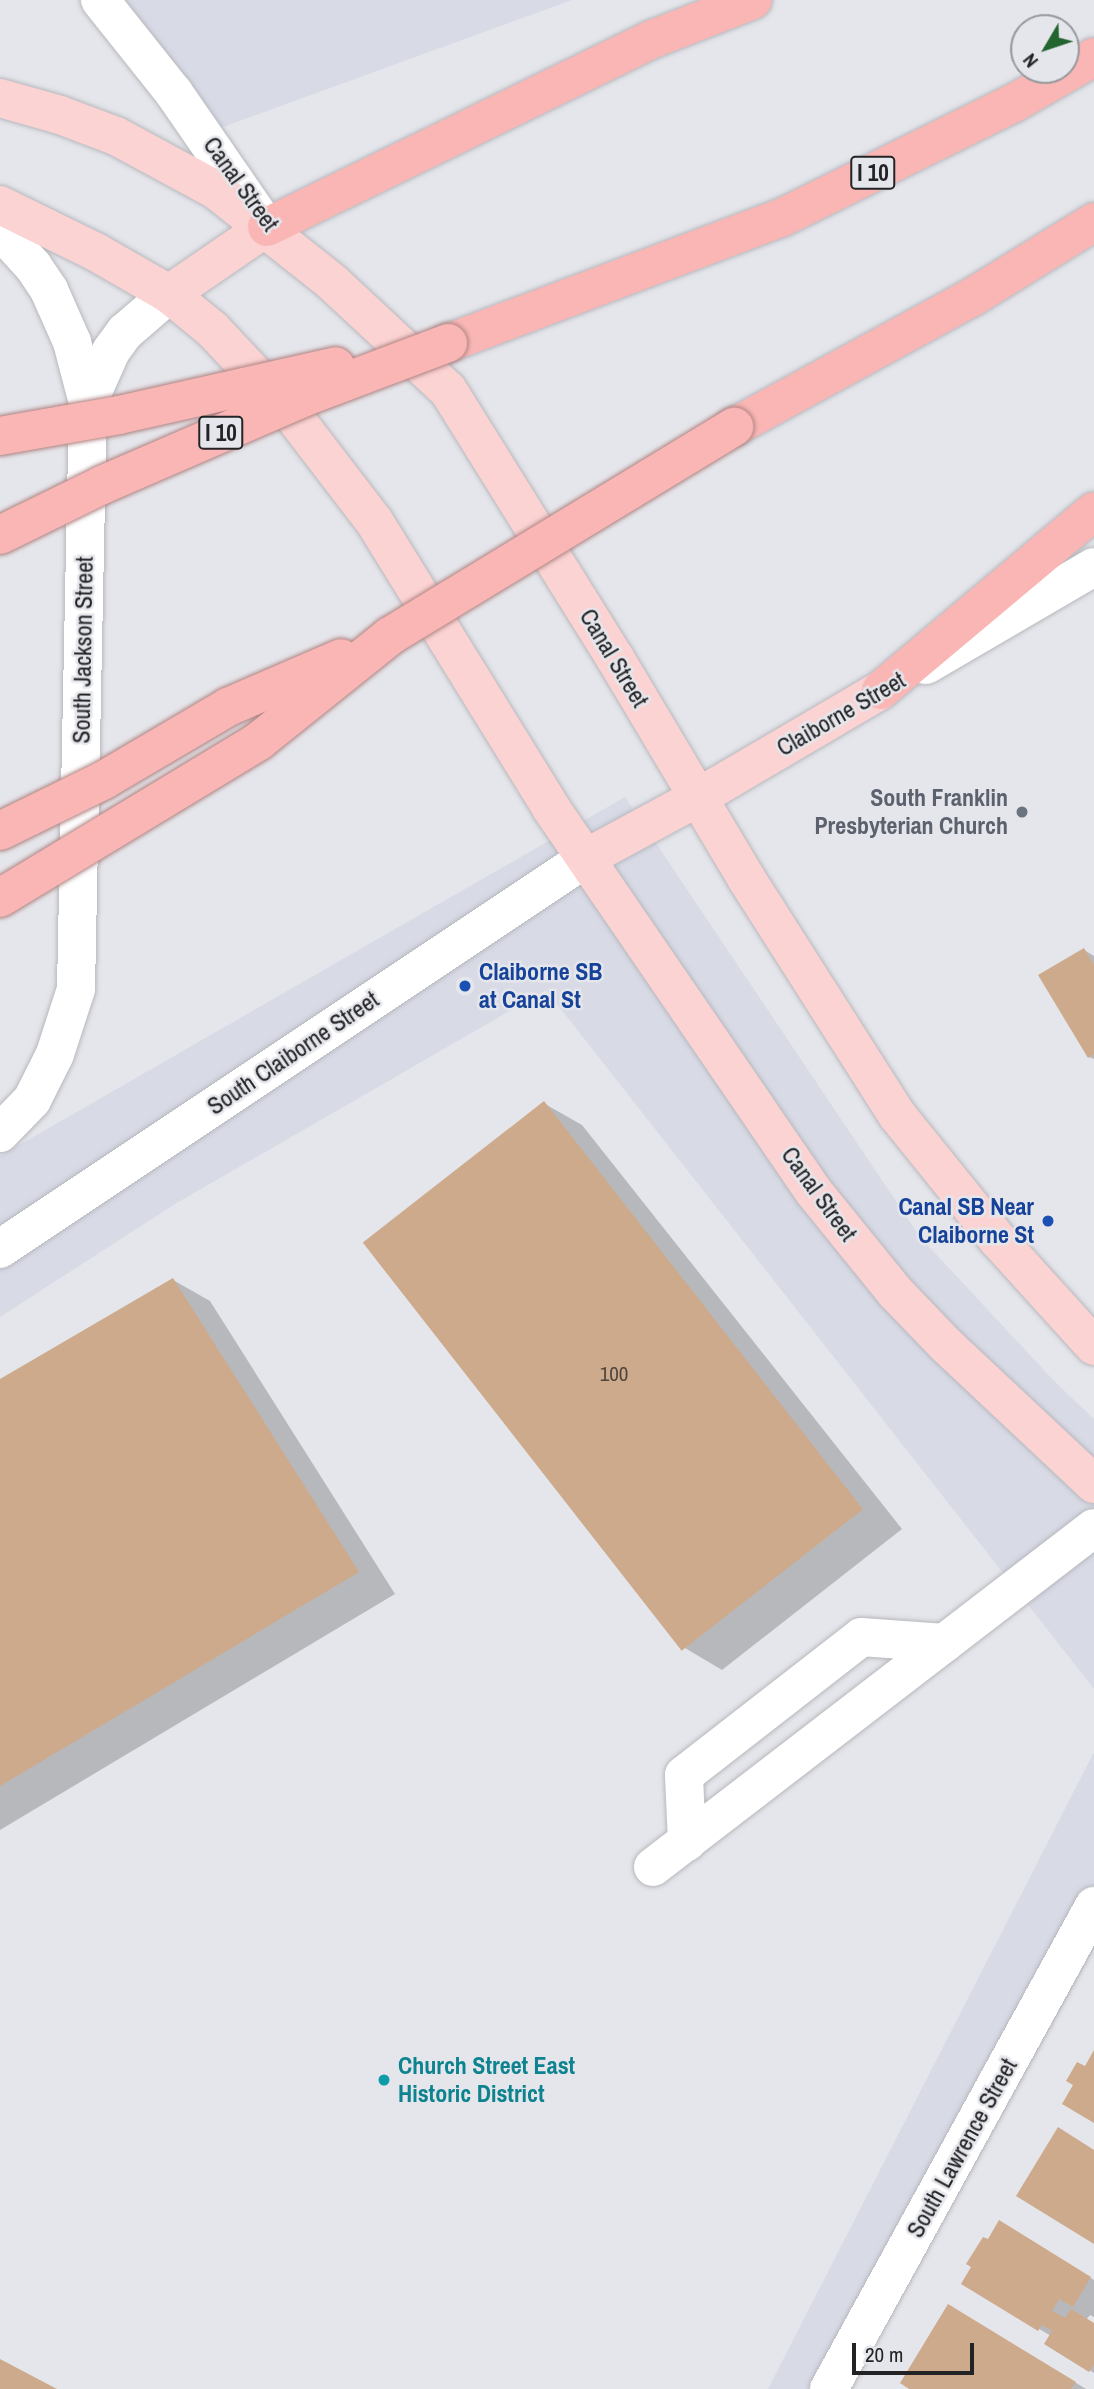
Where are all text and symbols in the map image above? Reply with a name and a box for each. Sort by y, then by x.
north arrow [1010,14,1080,84]
text: N [1017,48,1044,74]
street label: Canal Street [197,131,285,237]
road number: I 10 [850,154,896,192]
road number: I 10 [198,414,244,452]
street label: South Jackson Street [67,556,99,744]
street label: Canal Street [573,604,655,712]
street label: Claiborne Street [772,666,910,762]
place label: South Franklin Presbyterian Church [814,784,1008,840]
marker: South Franklin Presbyterian Church [1014,804,1030,820]
place label: Claiborne SB at Canal St [479,958,603,1014]
marker: Claiborne SB at Canal St [457,978,473,994]
street label: South Claiborne Street [202,985,384,1121]
street label: Canal Street [775,1141,863,1247]
place label: Canal SB Near Claiborne St [898,1193,1034,1249]
marker: Canal SB Near Claiborne St [1040,1213,1056,1229]
house number: 100 [600,1361,628,1387]
place label: Church Street East Historic District [398,2052,575,2108]
street label: South Lawrence Street [901,2053,1023,2243]
marker: Church Street East Historic District [376,2072,392,2088]
scale bar [856,2330,978,2374]
text: 20 m [865,2340,903,2369]

